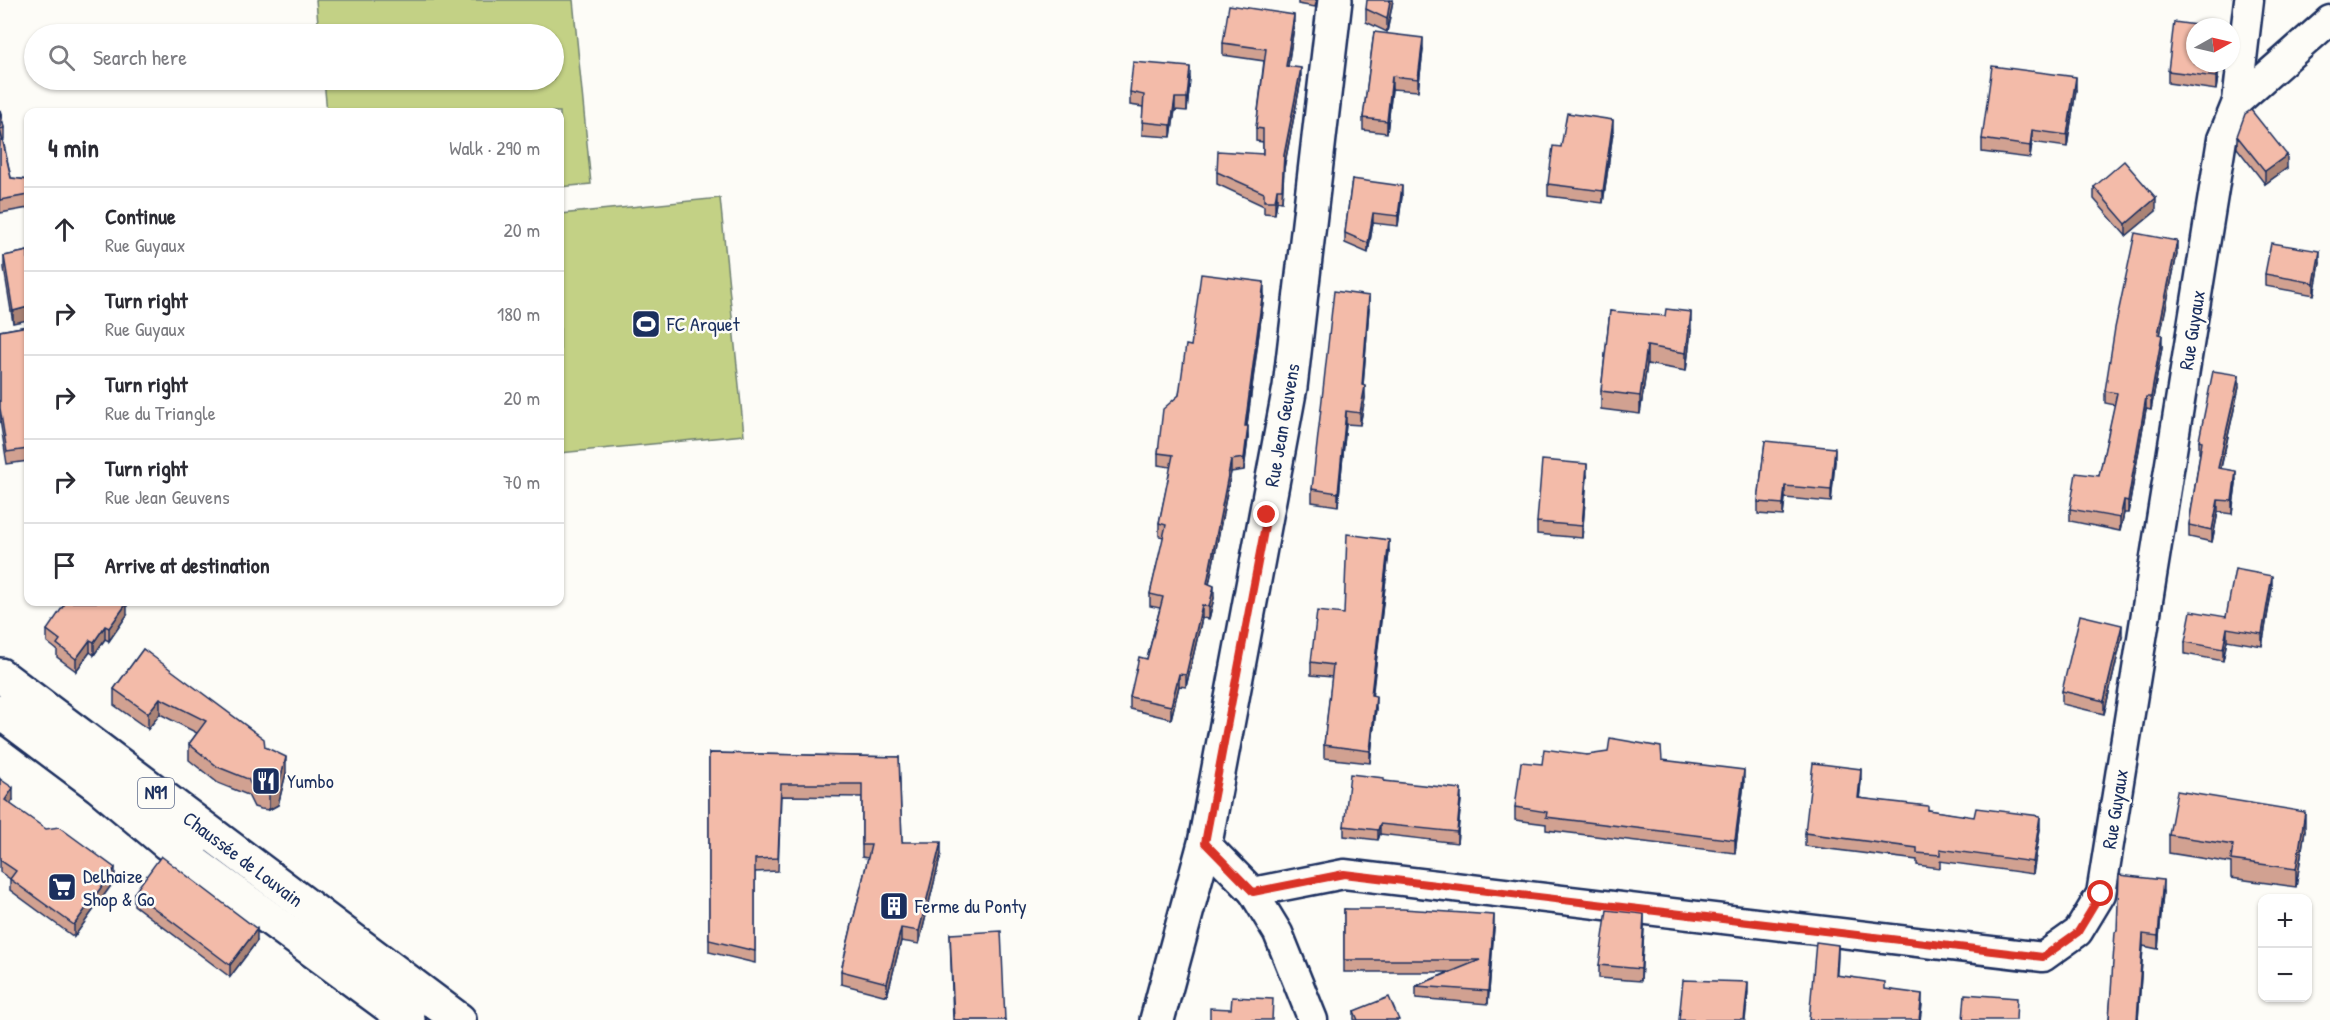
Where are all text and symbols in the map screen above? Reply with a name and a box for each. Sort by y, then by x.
north arrow [2186,18,2240,72]
search box [24,24,564,90]
icon: search [45,41,78,74]
text: Search here [93,42,187,72]
text: 4 min [48,130,99,165]
text: Walk · 290 m [449,134,540,161]
text: Continue [105,201,176,231]
icon: ahead [48,213,81,246]
text: 20 m [503,216,540,243]
text: Rue Guyaux [105,231,186,258]
text: Turn right [105,285,188,315]
street label: Rue Guyaux [2172,288,2211,372]
icon: right [48,297,81,330]
text: 180 m [497,300,540,327]
sports icon: FC Arquet [630,308,662,340]
place label: FC Arquet [666,310,741,337]
text: Rue Guyaux [105,315,186,342]
street label: Rue Jean Geuvens [1257,361,1306,489]
text: Turn right [105,369,188,399]
icon: right [48,381,81,414]
text: 20 m [503,384,540,411]
text: Rue du Triangle [105,399,216,426]
text: Turn right [105,453,188,483]
icon: right [48,465,81,498]
text: 70 m [503,468,540,495]
text: Rue Jean Geuvens [105,483,230,510]
route end [1253,501,1279,527]
icon: arrive [48,549,81,582]
text: Arrive at destination [105,550,270,580]
restaurant icon: Yumbo [250,765,282,797]
place label: Yumbo [287,767,334,794]
street label: Rue Guyaux [2095,767,2134,851]
road number: N91 [138,778,174,808]
street label: Chaussée de Louvain [178,804,309,913]
place label: Delhaize Shop & Go [83,862,155,912]
supermarket icon: Delhaize Shop & Go [46,871,78,903]
route start [2087,880,2113,906]
building icon: Ferme du Ponty [878,890,910,922]
place label: Ferme du Ponty [914,892,1027,919]
map controls [2258,894,2312,1002]
button: + [2258,894,2312,948]
button: − [2258,948,2312,1002]

